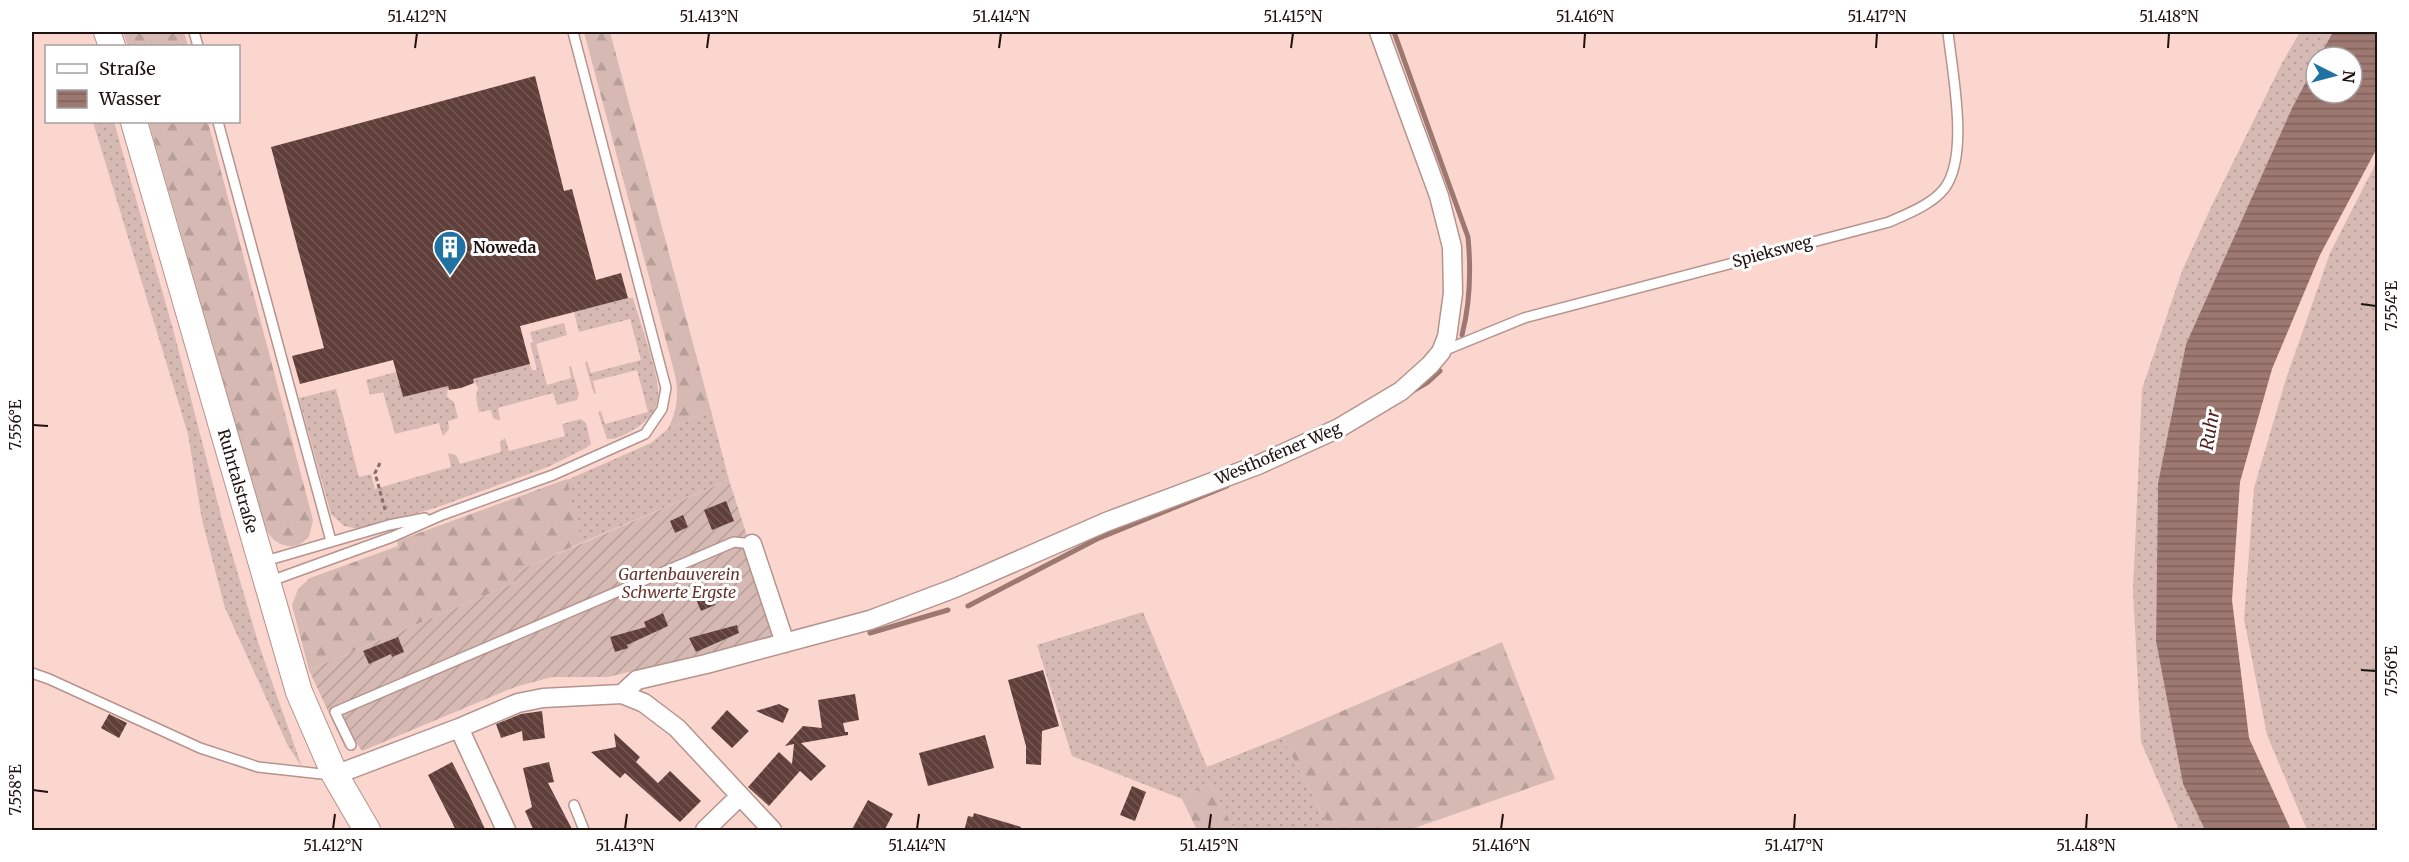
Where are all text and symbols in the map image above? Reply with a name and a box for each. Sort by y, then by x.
text: 51.412°N [387,7,447,26]
text: 51.413°N [680,7,739,26]
text: 51.414°N [972,7,1030,26]
text: 51.415°N [1264,7,1323,26]
text: 51.416°N [1556,7,1615,26]
text: 51.417°N [1848,7,1907,26]
text: 51.418°N [2139,7,2199,26]
legend [45,45,240,123]
north arrow [2304,45,2364,105]
text: Straße [99,57,156,80]
text: N [2338,69,2360,84]
text: Wasser [98,87,161,110]
building icon: Noweda [432,229,468,276]
street label: Spieksweg [1730,231,1814,271]
place label: Noweda [473,237,536,257]
text: 7.554°E [2382,281,2401,331]
text: 7.556°E [6,399,25,450]
water label: Ruhr [2195,407,2224,452]
street label: Westhofener Weg [1211,417,1344,489]
street label: Ruhrtalstraße [214,427,262,535]
park label: Gartenbauverein Schwerte Ergste [618,564,740,602]
text: 7.556°E [2382,645,2401,696]
text: 7.558°E [6,764,25,816]
text: 51.412°N [303,836,363,855]
text: 51.413°N [596,836,655,855]
text: 51.414°N [888,836,946,855]
text: 51.415°N [1180,836,1239,855]
text: 51.416°N [1472,836,1531,855]
text: 51.417°N [1765,836,1824,855]
text: 51.418°N [2056,836,2116,855]

